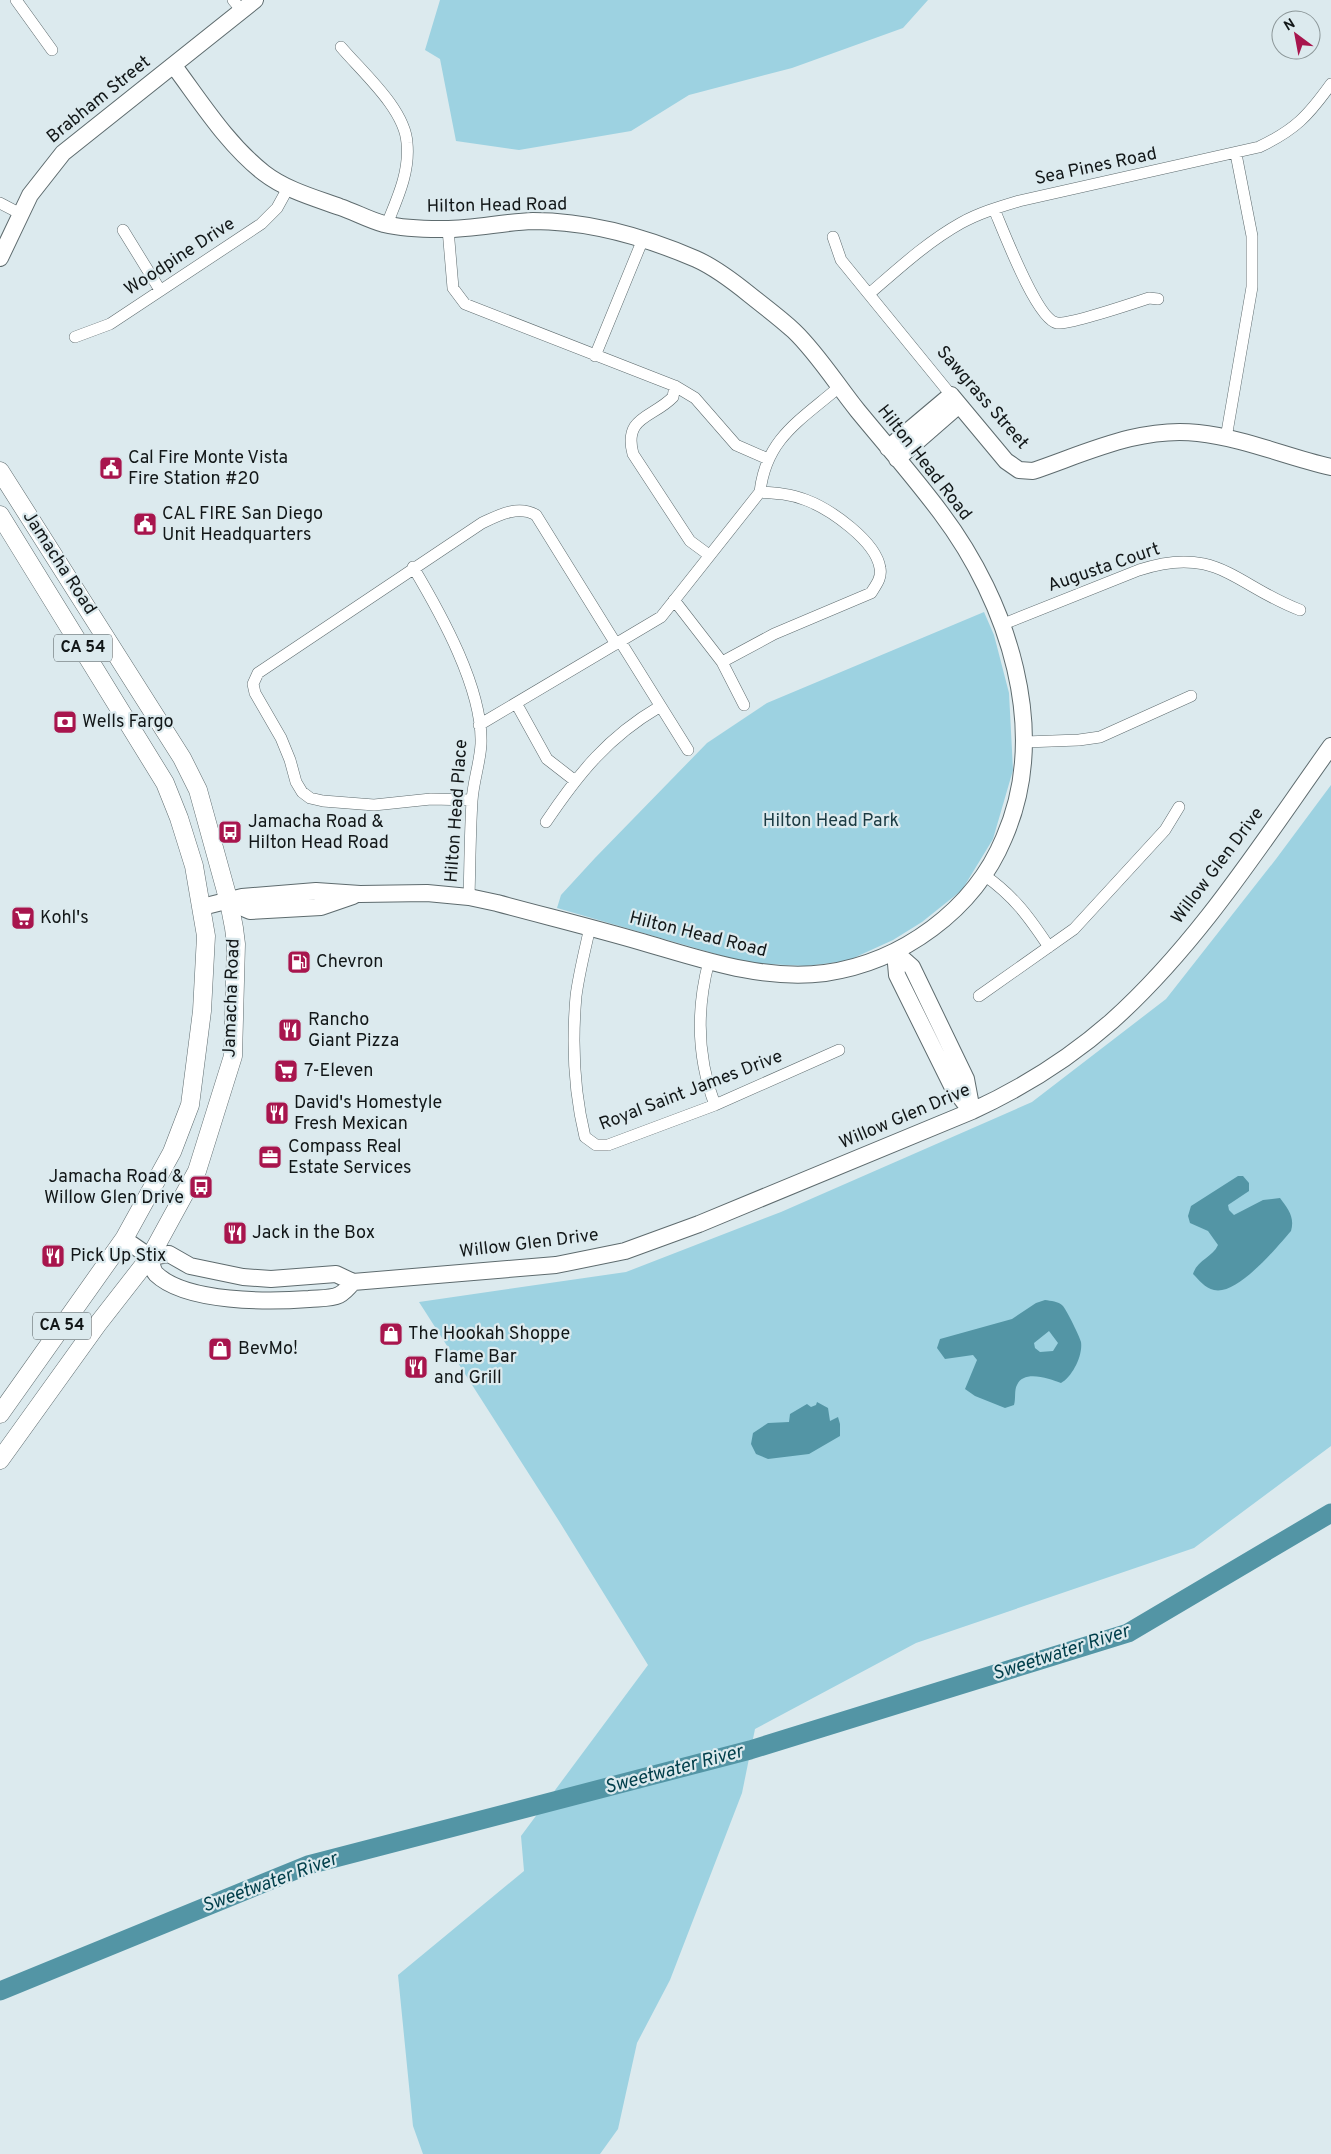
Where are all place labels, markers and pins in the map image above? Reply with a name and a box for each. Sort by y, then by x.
place label: Cal Fire Monte Vista Fire Station #20 [128,447,288,491]
public building icon: Cal Fire Monte Vista Fire Station #20 [98,455,124,481]
place label: CAL FIRE San Diego Unit Headquarters [162,503,323,547]
public building icon: CAL FIRE San Diego Unit Headquarters [132,511,158,537]
bank icon: Wells Fargo [52,709,78,735]
place label: Wells Fargo [82,711,174,734]
place label: Jamacha Road & Hilton Head Road [248,811,389,855]
bus stop icon: Jamacha Road & Hilton Head Road [217,819,243,845]
supermarket icon: Kohl's [10,905,36,931]
place label: Kohl's [40,907,89,930]
fuel station icon: Chevron [286,949,312,975]
place label: Chevron [316,951,383,974]
place label: Rancho Giant Pizza [308,1009,399,1053]
restaurant icon: Rancho Giant Pizza [277,1017,303,1043]
supermarket icon: 7-Eleven [273,1058,299,1084]
place label: 7-Eleven [304,1060,373,1083]
place label: David's Homestyle Fresh Mexican [294,1092,442,1136]
restaurant icon: David's Homestyle Fresh Mexican [264,1100,290,1126]
place label: Compass Real Estate Services [288,1136,411,1180]
office icon: Compass Real Estate Services [257,1144,283,1170]
place label: Jamacha Road & Willow Glen Drive [44,1166,184,1210]
bus stop icon: Jamacha Road & Willow Glen Drive [188,1174,214,1200]
restaurant icon: Jack in the Box [222,1220,248,1246]
place label: Jack in the Box [252,1222,375,1245]
restaurant icon: Pick Up Stix [40,1243,66,1269]
place label: Pick Up Stix [70,1245,166,1268]
shop icon: The Hookah Shoppe [378,1321,404,1347]
place label: The Hookah Shoppe [408,1323,570,1346]
shop icon: BevMo! [207,1336,233,1362]
place label: BevMo! [238,1338,298,1361]
place label: Flame Bar and Grill [434,1346,517,1390]
restaurant icon: Flame Bar and Grill [403,1354,429,1380]

